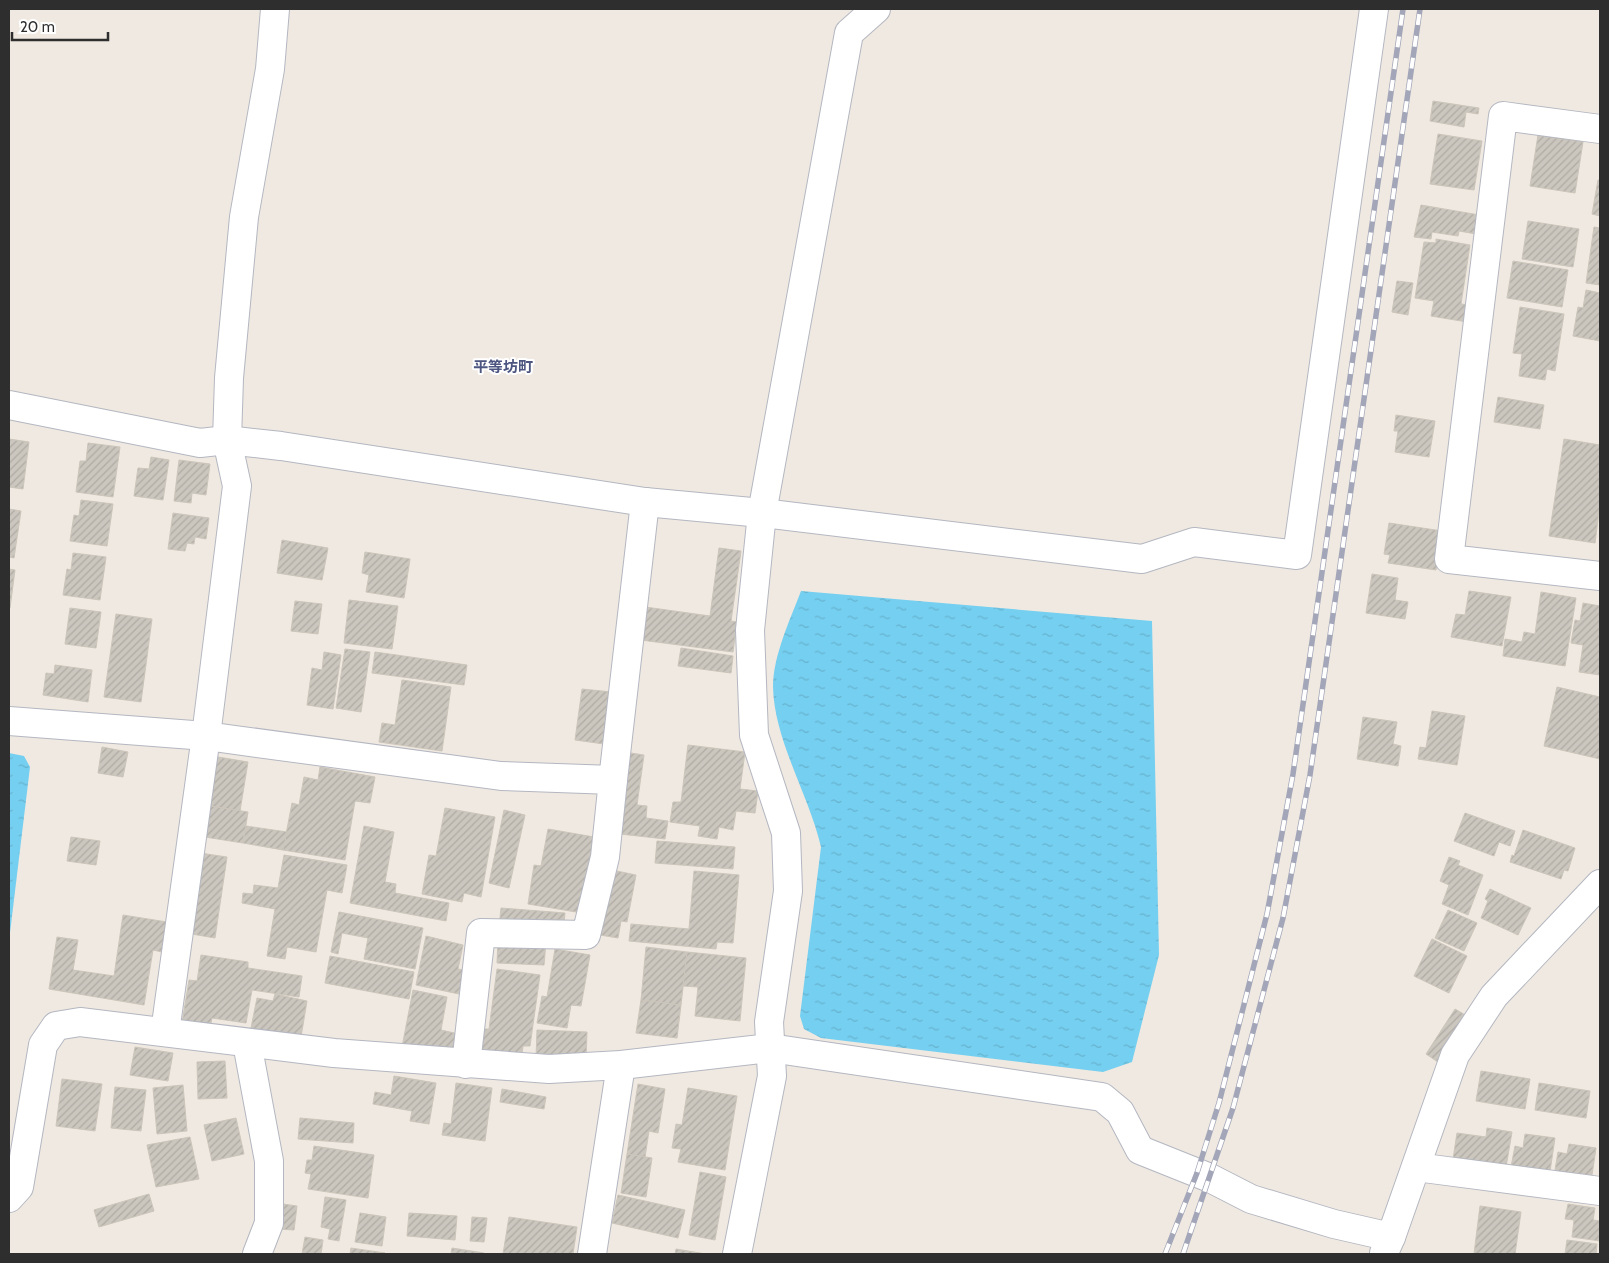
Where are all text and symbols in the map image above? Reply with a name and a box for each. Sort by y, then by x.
scale bar [12,10,109,42]
text: 20 m [20,18,55,36]
district label: 平等坊町 [473,358,533,376]

